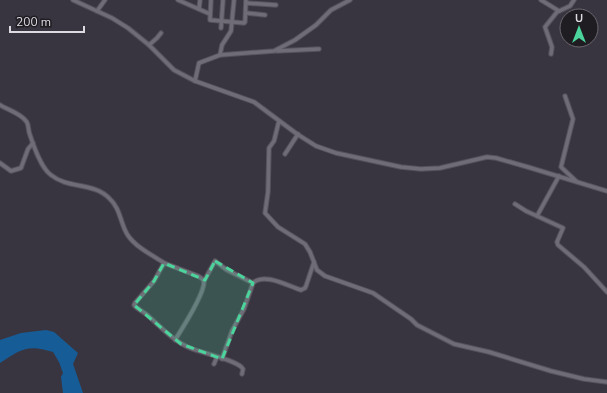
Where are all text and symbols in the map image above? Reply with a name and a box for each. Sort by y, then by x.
scale bar [10,8,84,34]
north arrow [559,8,599,48]
text: U [575,11,583,26]
text: 200 m [16,14,51,30]

